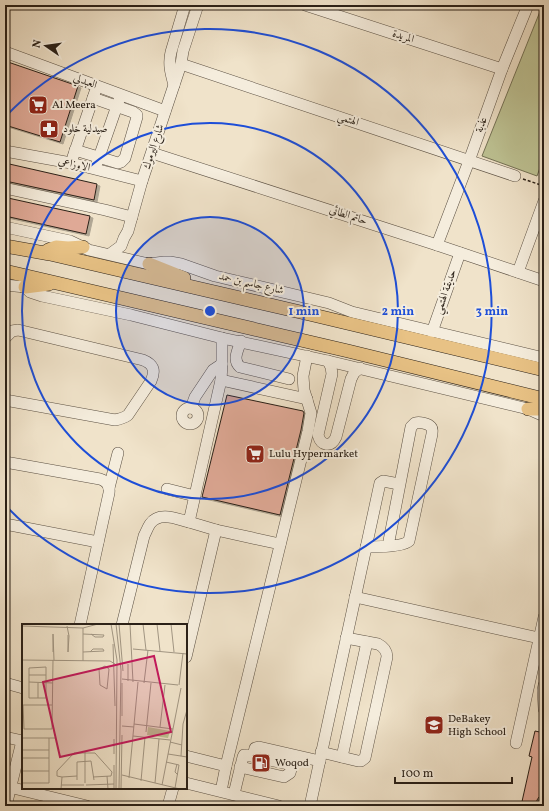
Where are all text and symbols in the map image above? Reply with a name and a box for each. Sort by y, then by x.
north arrow [26,26,66,66]
street label: المريدة [390,26,416,48]
text: N [30,39,46,50]
street label: العبدلي [71,71,99,93]
supermarket icon: Al Meera [27,94,49,116]
place label: Al Meera [52,98,96,113]
street label: الهتمي [335,109,361,133]
street label: عذبة [472,115,492,135]
pharmacy icon: صيدلية خلود [38,118,60,140]
place label: صيدلية خلود [63,122,108,137]
street label: شارع اليرموك [140,122,169,172]
street label: الاوزاعي [57,154,91,176]
street label: حاتم الطائي [327,203,369,230]
street label: حديقة الهتمي [431,267,463,317]
street label: شارع جاسم بن حمد [217,269,285,301]
centre of rings [203,304,217,318]
text: 1 min [289,304,320,320]
text: 2 min [382,304,414,320]
text: 3 min [476,304,508,320]
supermarket icon: Lulu Hypermarket [244,443,266,465]
place label: Lulu Hypermarket [269,447,358,462]
inset map [22,624,187,789]
place label: DeBakey High School [448,712,506,740]
school or university icon: DeBakey High School [423,714,445,736]
fuel station icon: Woqod [250,752,272,774]
place label: Woqod [275,756,309,771]
scale bar [395,759,512,785]
text: 100 m [401,766,434,782]

